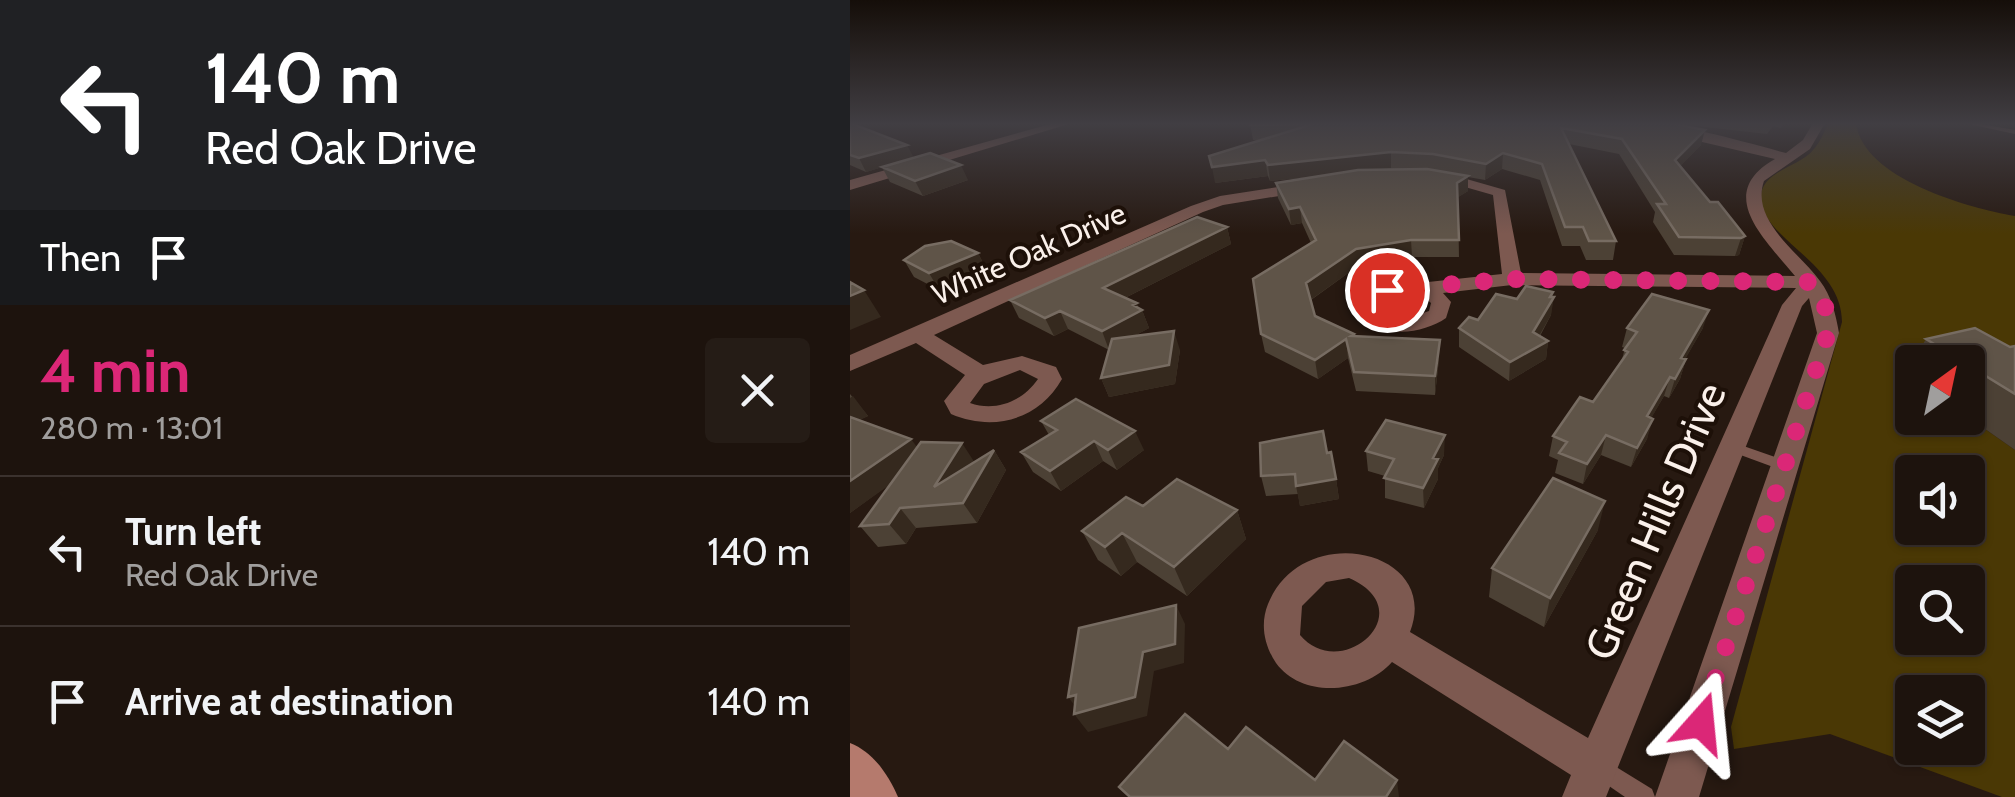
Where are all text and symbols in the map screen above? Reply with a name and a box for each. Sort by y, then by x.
text: 140 m [205,35,400,121]
icon: left [40,40,170,170]
text: Red Oak Drive [205,121,477,175]
street label: White Oak Drive [926,194,1131,313]
icon: arrive [141,230,196,285]
text: Then [40,234,121,281]
pin [1345,248,1430,333]
icon: arrive [1360,263,1415,318]
text: 4 min [40,334,190,407]
button: close [705,338,810,443]
north arrow [1895,345,1985,435]
map controls [1895,345,1985,765]
street label: Green Hills Drive [1573,375,1737,667]
text: 280 m · 13:01 [40,408,223,447]
button: sound [1895,455,1985,545]
text: Turn left [125,508,261,555]
icon: left [40,524,95,579]
text: 140 m [707,528,810,575]
text: Red Oak Drive [125,555,318,594]
button: search [1895,565,1985,655]
position arrow [1649,671,1753,775]
icon: arrive [40,674,95,729]
button: layers [1895,675,1985,765]
text: Arrive at destination [125,678,454,725]
text: 140 m [707,678,810,725]

